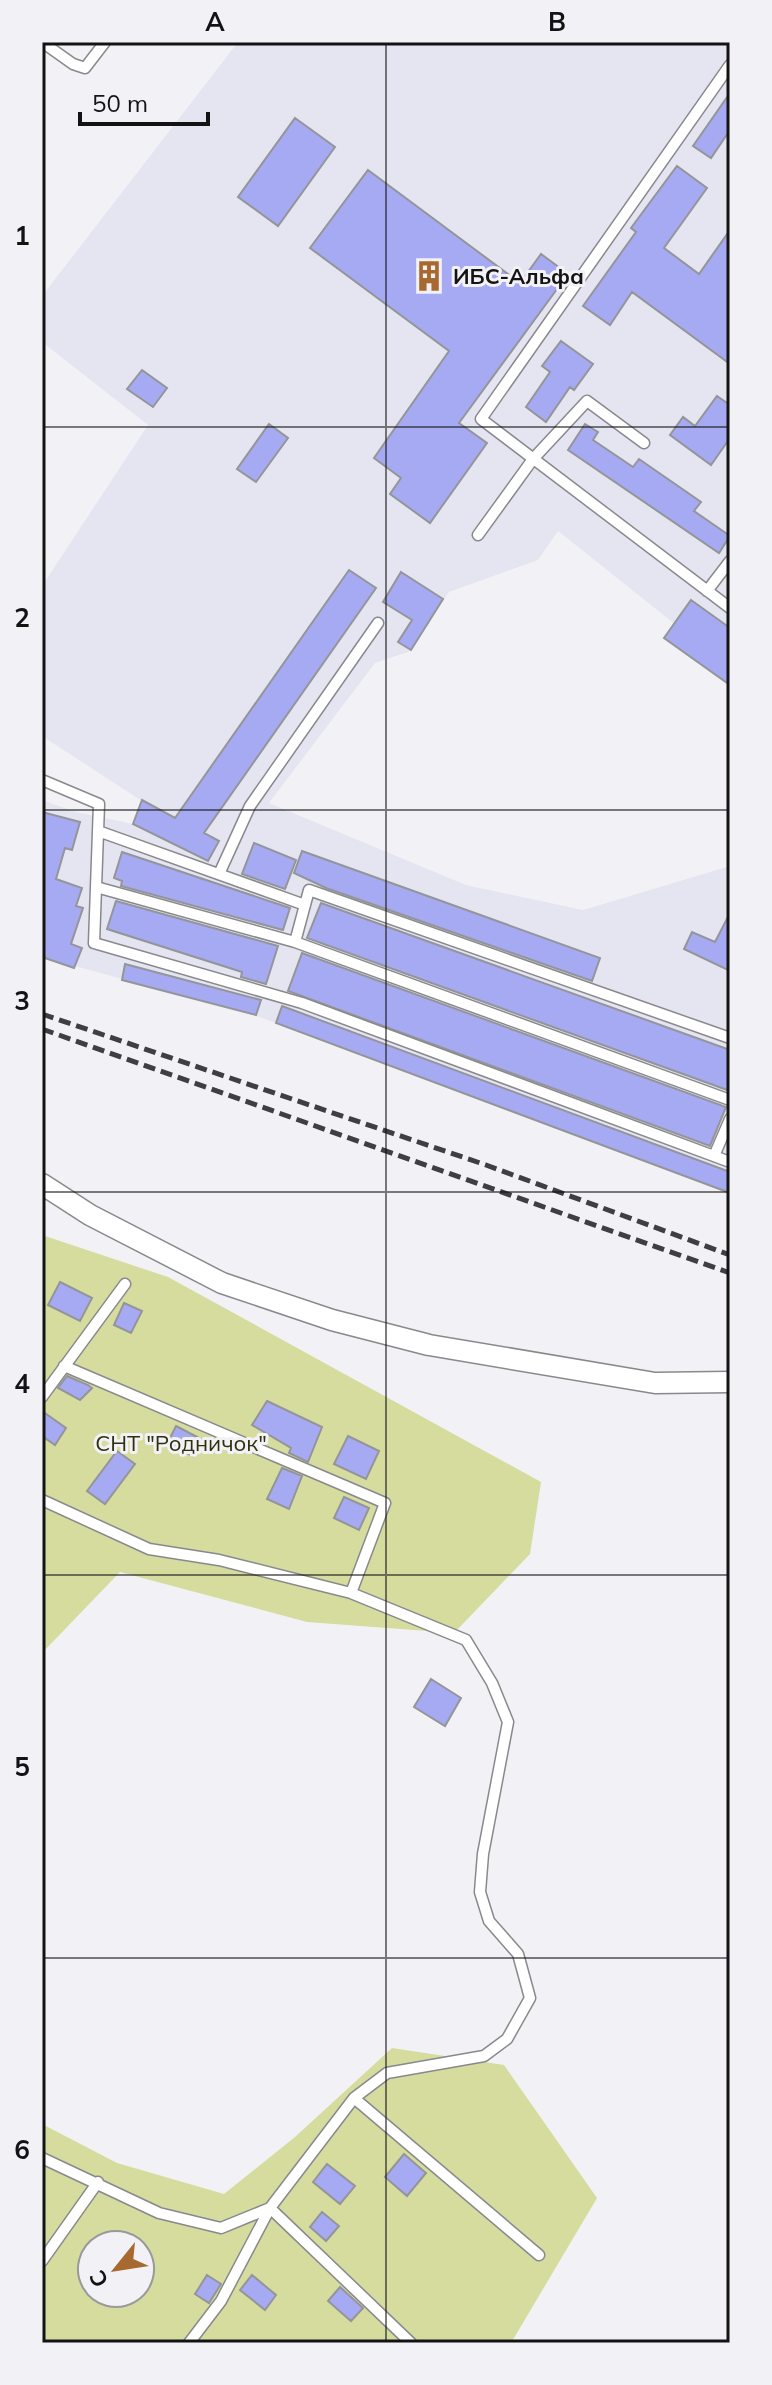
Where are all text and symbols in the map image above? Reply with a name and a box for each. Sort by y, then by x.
text: A [205,5,225,38]
text: B [548,5,566,38]
scale bar [80,76,208,126]
text: 50 m [92,88,148,118]
text: 1 [14,219,30,252]
building icon: ИБС-Альфа [412,259,446,293]
place label: ИБС-Альфа [453,262,584,290]
text: 2 [14,601,30,634]
text: 3 [14,984,30,1017]
text: 4 [14,1367,30,1400]
park label: СНТ "Родничок" [95,1429,267,1457]
text: 5 [14,1750,30,1783]
text: 6 [14,2133,30,2166]
north arrow [76,2229,156,2309]
text: С [83,2265,115,2293]

